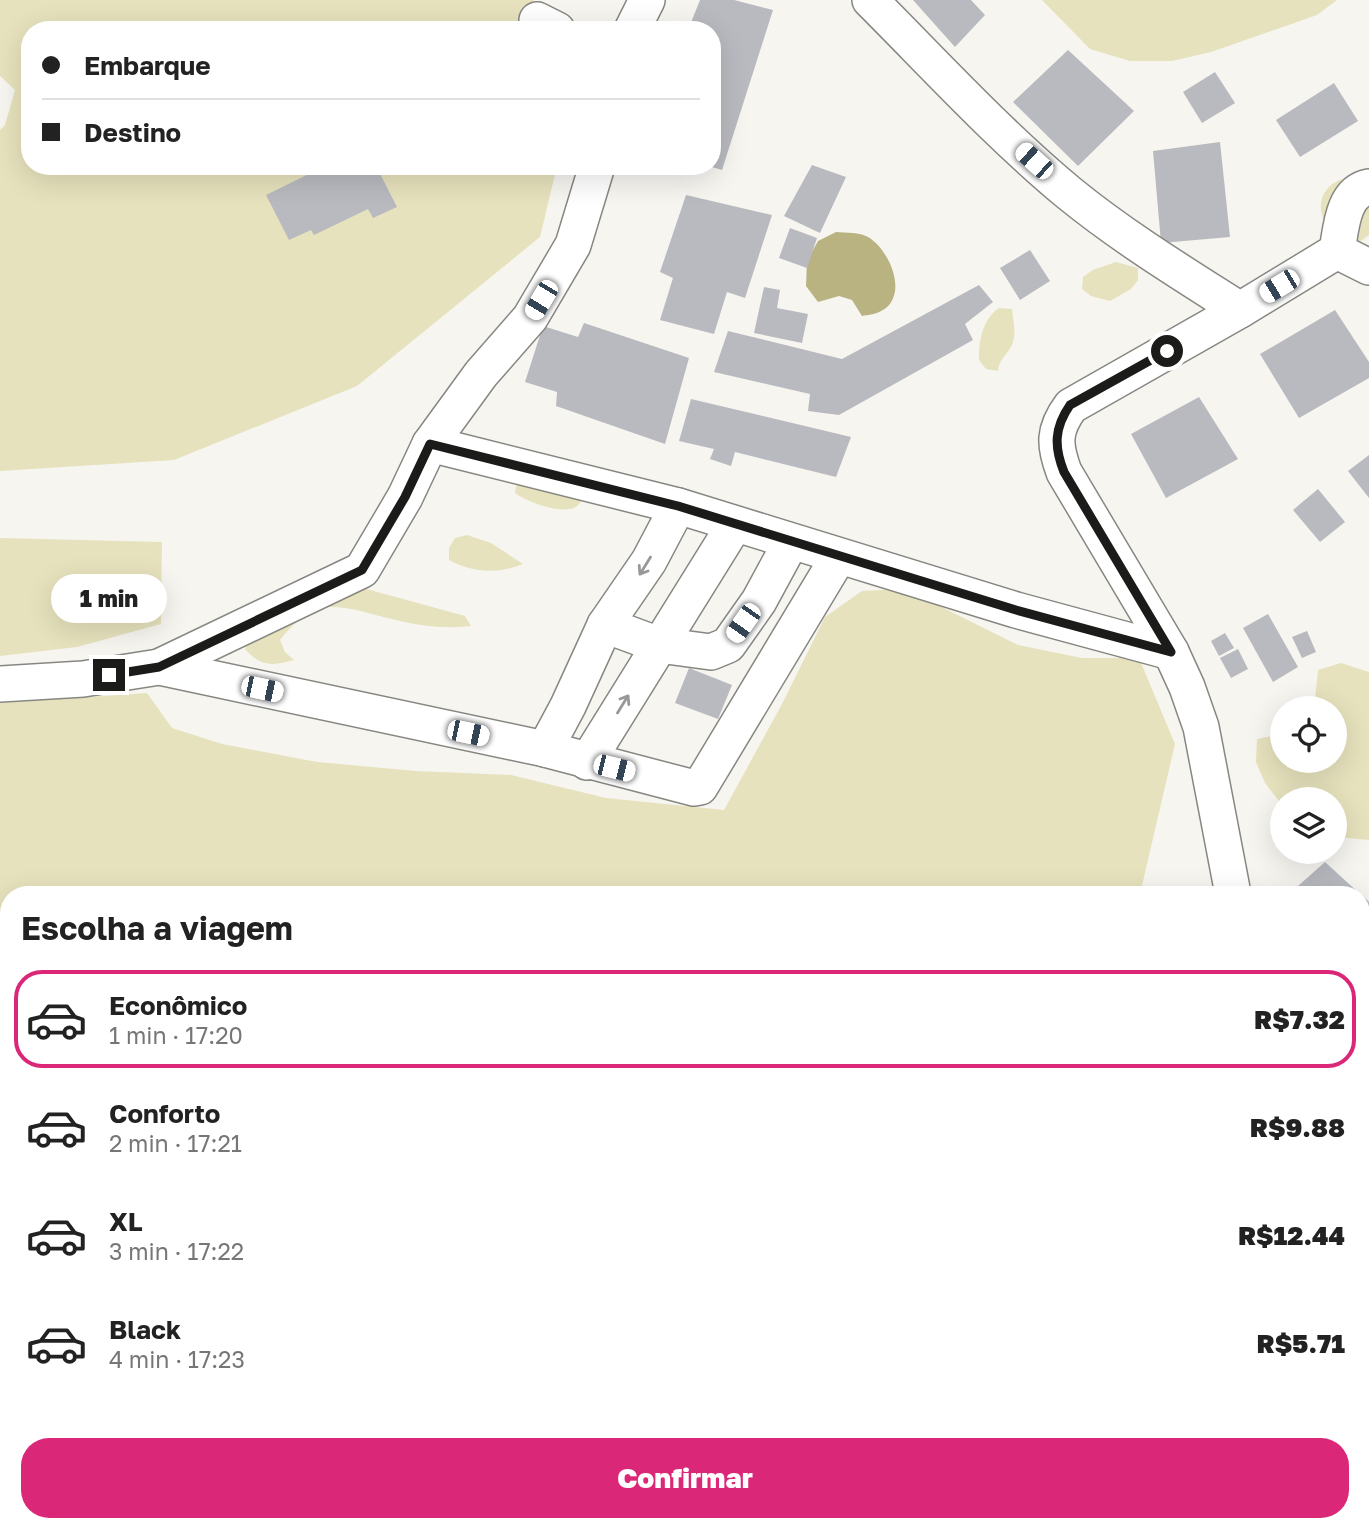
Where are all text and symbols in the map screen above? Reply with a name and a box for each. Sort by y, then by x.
text: Embarque [84,50,211,81]
text: Destino [84,117,181,148]
car [1012,139,1057,183]
car [1256,266,1303,306]
car [522,277,561,323]
route start [1151,335,1183,367]
one-way arrow [638,555,652,575]
callout: 1 min [51,574,167,622]
text: 1 min [80,584,138,612]
car [723,600,764,646]
route end [93,659,125,691]
car [240,674,285,704]
one-way arrow [616,694,630,714]
map controls [1270,696,1347,864]
button: locate [1270,696,1347,773]
car [446,718,491,748]
car [592,753,637,783]
button: layers [1270,787,1347,864]
text: Escolha a viagem [21,909,293,947]
icon: car [25,988,88,1051]
text: Econômico [109,990,247,1021]
text: R$7.32 [1254,1004,1345,1035]
text: 1 min · 17:20 [109,1021,243,1049]
icon: car [25,1096,88,1159]
text: Conforto [109,1098,220,1129]
text: R$9.88 [1250,1112,1345,1143]
text: 2 min · 17:21 [109,1129,242,1157]
icon: car [25,1204,88,1267]
text: XL [109,1206,143,1237]
text: R$12.44 [1238,1220,1345,1251]
text: 3 min · 17:22 [109,1237,244,1265]
icon: car [25,1312,88,1375]
text: Black [109,1314,181,1345]
text: R$5.71 [1256,1328,1345,1359]
text: 4 min · 17:23 [109,1345,245,1373]
button: Confirmar [21,1438,1349,1518]

